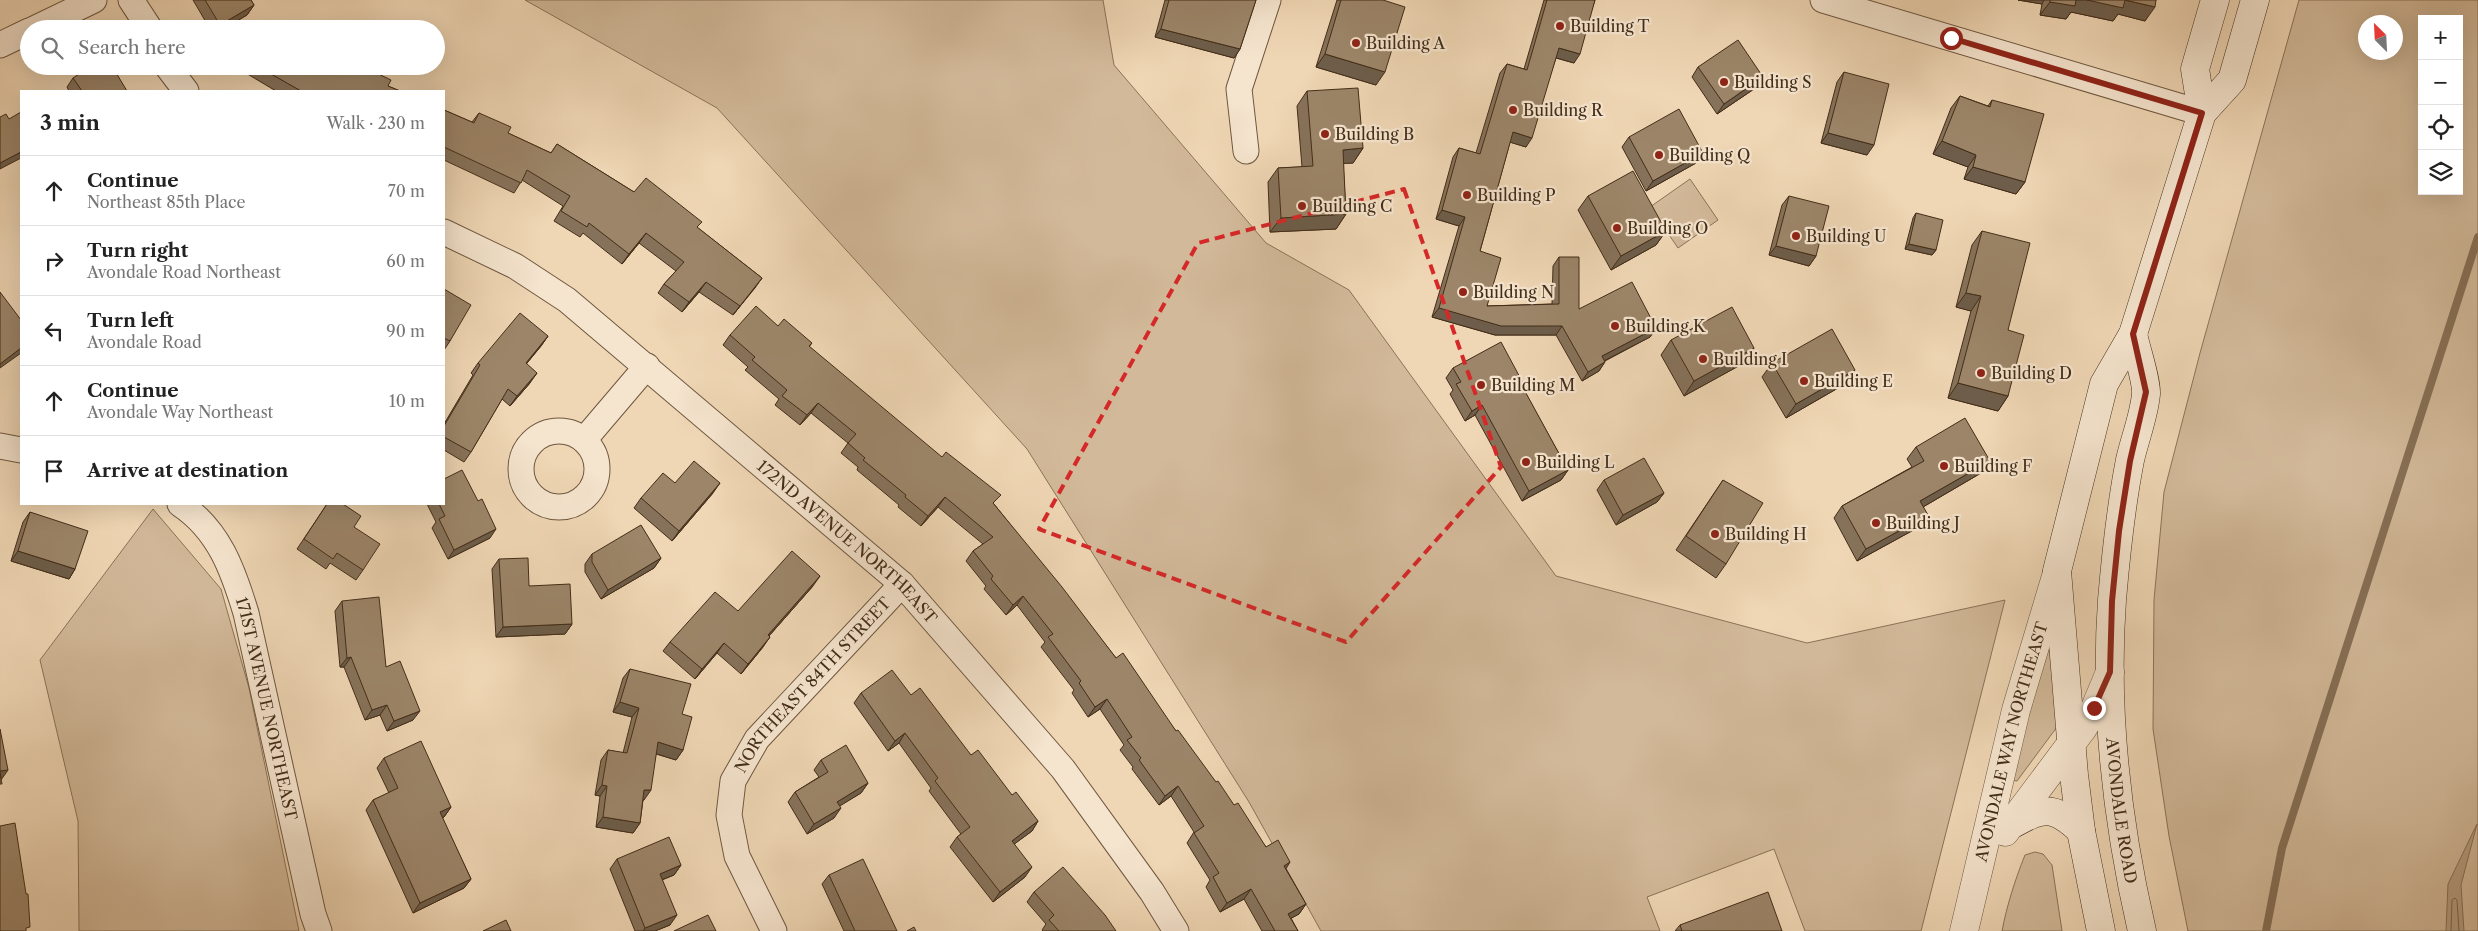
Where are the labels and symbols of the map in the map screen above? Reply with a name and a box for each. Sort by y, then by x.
north arrow [2358,15,2403,60]
place label: Building T [1570,16,1650,36]
marker: Building T [1554,20,1566,32]
route start [1940,27,1963,50]
place label: Building A [1366,33,1446,53]
marker: Building A [1350,37,1362,49]
place label: Building S [1734,72,1812,92]
marker: Building S [1718,76,1730,88]
place label: Building R [1523,100,1604,120]
marker: Building R [1507,104,1519,116]
place label: Building B [1335,124,1414,144]
marker: Building B [1319,128,1331,140]
place label: Building Q [1669,145,1750,165]
marker: Building Q [1653,149,1665,161]
place label: Building P [1477,185,1556,205]
marker: Building P [1461,189,1473,201]
place label: Building C [1312,196,1392,216]
marker: Building C [1296,200,1308,212]
place label: Building O [1627,218,1708,238]
marker: Building O [1611,222,1623,234]
place label: Building U [1806,226,1886,246]
marker: Building U [1790,230,1802,242]
place label: Building N [1473,282,1554,302]
marker: Building N [1457,286,1469,298]
place label: Building K [1625,316,1706,336]
marker: Building K [1609,320,1621,332]
place label: Building I [1713,349,1787,369]
marker: Building I [1697,353,1709,365]
place label: Building D [1991,363,2072,383]
marker: Building D [1975,367,1987,379]
place label: Building E [1814,371,1893,391]
place label: Building M [1491,375,1575,395]
marker: Building E [1798,375,1810,387]
marker: Building M [1475,379,1487,391]
place label: Building L [1536,452,1615,472]
street label: 172ND AVENUE NORTHEAST [753,456,942,627]
marker: Building L [1520,456,1532,468]
place label: Building F [1954,456,2032,476]
marker: Building F [1938,460,1950,472]
place label: Building J [1886,513,1960,533]
marker: Building J [1870,517,1882,529]
place label: Building H [1725,524,1807,544]
marker: Building H [1709,528,1721,540]
street label: NORTHEAST 84TH STREET [730,593,895,776]
street label: 171ST AVENUE NORTHEAST [232,594,302,822]
street label: AVONDALE WAY NORTHEAST [1970,619,2052,865]
route end [2083,697,2106,720]
street label: AVONDALE ROAD [2102,736,2142,885]

